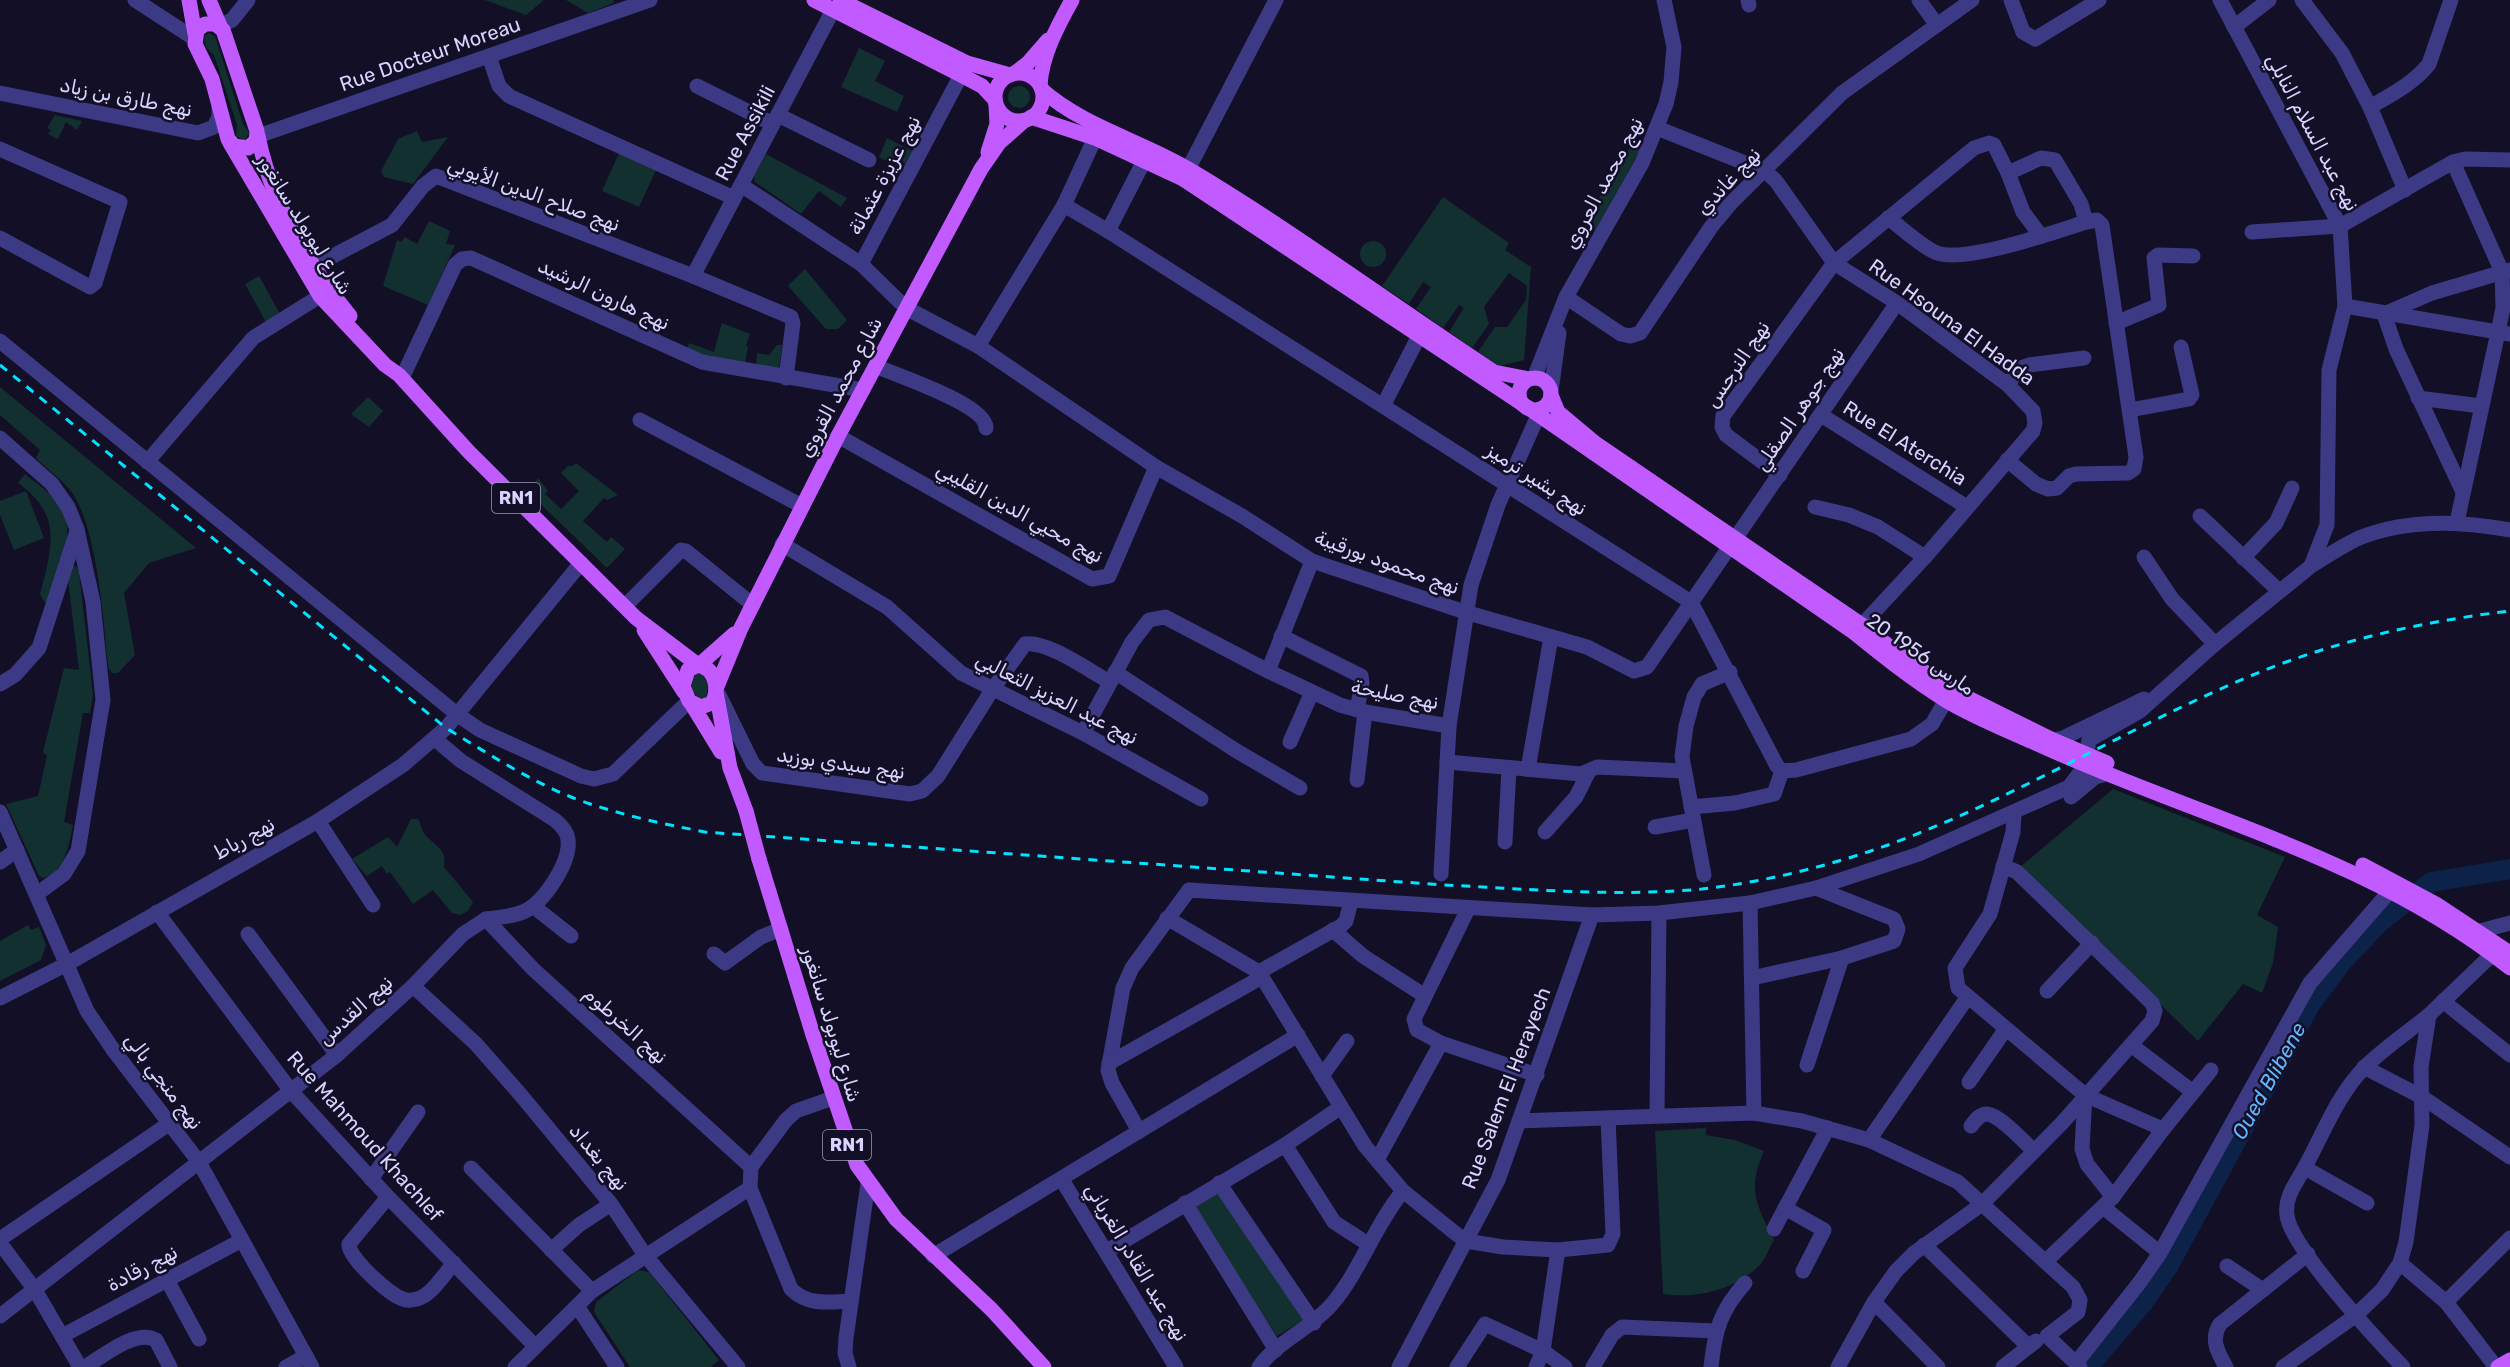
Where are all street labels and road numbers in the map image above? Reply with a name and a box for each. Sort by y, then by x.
street label: Rue Docteur Moreau [336,12,524,96]
street label: نهج عبد السلام النابلي [2259,49,2365,216]
street label: نهج طارق بن زياد [57,72,194,124]
street label: Rue Assikili [710,81,780,185]
street label: نهج عزيزة عثمانة [842,111,927,240]
street label: نهج محمد العروي [1558,113,1650,254]
street label: نهج غاندي [1690,142,1767,221]
street label: شارع ليوبولد سانغور [250,148,358,300]
street label: نهج صلاح الدين الأيوبي [444,152,623,239]
street label: نهج هارون الرشيد [533,253,674,337]
street label: Rue Hsouna El Hadda [1864,254,2040,390]
street label: شارع محمد القروي [793,313,889,462]
street label: نهج النرجس [1699,316,1776,413]
street label: نهج جوهر الصقلي [1749,343,1852,477]
street label: Rue El Aterchia [1839,395,1971,491]
street label: نهج بشير ترميز [1480,437,1592,522]
street label: نهج محيي الدين القليبي [931,456,1108,571]
road number: RN1 [492,483,540,513]
street label: نهج محمود بورقيبة [1311,525,1463,601]
street label: 20 مارس 1956 [1862,608,1980,700]
street label: نهج عبد العزيز الثعالبي [970,647,1142,752]
street label: نهج صليحة [1349,674,1441,716]
street label: نهج سيدي بوزيد [775,742,907,786]
street label: نهج رباط [209,811,280,866]
street label: شارع ليوبولد سانغور [795,942,867,1105]
street label: نهج القدس [312,970,399,1051]
street label: نهج الخرطوم [578,981,673,1070]
street label: Rue Salem El Herayech [1456,984,1556,1192]
street label: نهج منجي بالي [117,1028,208,1136]
street label: Rue Mahmoud Khachlef [282,1046,448,1226]
street label: نهج بغداد [563,1119,634,1197]
road number: RN1 [823,1130,871,1160]
street label: نهج عبد القادر الغرياني [1078,1179,1194,1347]
street label: نهج رقادة [102,1239,182,1298]

